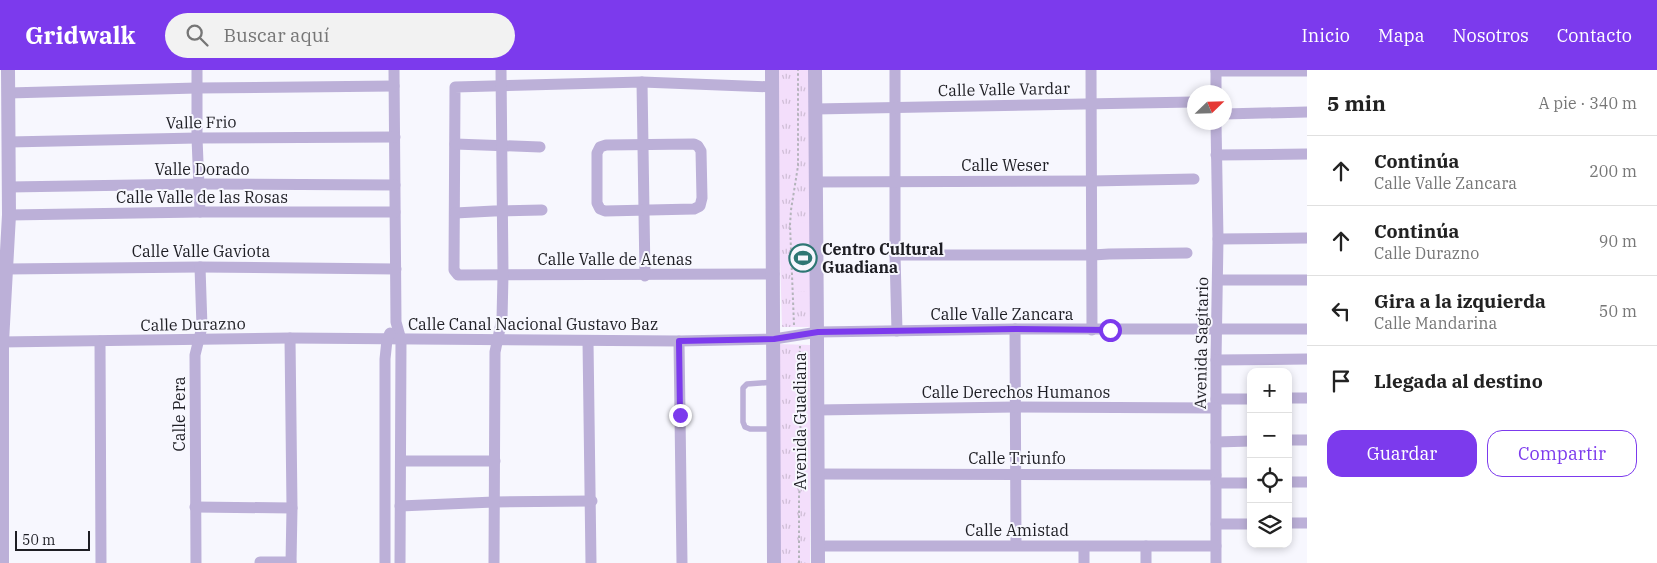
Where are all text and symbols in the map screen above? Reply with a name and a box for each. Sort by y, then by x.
search box [165,13,515,58]
text: Gridwalk [25,19,135,51]
icon: search [183,21,211,49]
text: Buscar aquí [223,23,330,47]
text: Inicio [1302,24,1350,47]
text: Mapa [1378,24,1425,47]
text: Nosotros [1453,24,1529,47]
text: Contacto [1557,24,1632,47]
street label: Calle Valle Vardar [938,78,1070,100]
north arrow [1187,85,1232,130]
text: 5 min [1327,89,1386,117]
text: A pie · 340 m [1539,93,1637,113]
street label: Valle Frio [165,111,237,133]
text: Continúa [1374,149,1459,173]
street label: Calle Weser [961,155,1049,175]
icon: ahead [1327,157,1355,185]
street label: Valle Dorado [154,159,250,179]
text: 200 m [1589,161,1637,181]
text: Calle Valle Zancara [1374,173,1517,193]
street label: Calle Valle de las Rosas [116,187,288,207]
text: Continúa [1374,219,1459,243]
icon: ahead [1327,227,1355,255]
text: 90 m [1599,231,1637,251]
place label: Centro Cultural Guadiana [822,239,944,277]
street label: Calle Valle Gaviota [132,241,270,261]
sports icon: Centro Cultural Guadiana [788,243,818,273]
text: Calle Durazno [1374,243,1479,263]
street label: Calle Valle de Atenas [538,249,692,269]
street label: Avenida Sagitario [1190,277,1212,409]
text: Gira a la izquierda [1374,289,1546,313]
icon: left [1327,297,1355,325]
text: 50 m [1599,301,1637,321]
street label: Calle Valle Zancara [931,304,1074,324]
street label: Calle Durazno [140,313,246,335]
text: Calle Mandarina [1374,313,1497,333]
street label: Calle Canal Nacional Gustavo Baz [408,314,658,334]
route start [1099,319,1122,342]
street label: Avenida Guadiana [790,352,810,490]
icon: arrive [1327,367,1355,395]
map controls [1247,368,1292,548]
button: + [1247,368,1292,413]
text: Llegada al destino [1374,369,1543,393]
street label: Calle Pera [169,376,189,451]
street label: Calle Derechos Humanos [922,382,1110,402]
route end [669,404,692,427]
button: − [1247,413,1292,458]
button: Guardar [1327,430,1477,477]
button: Compartir [1487,430,1637,477]
street label: Calle Triunfo [968,448,1066,468]
button: locate [1247,458,1292,503]
button: layers [1247,503,1292,548]
street label: Calle Amistad [965,520,1069,540]
scale bar [15,528,90,551]
text: 50 m [22,531,55,549]

